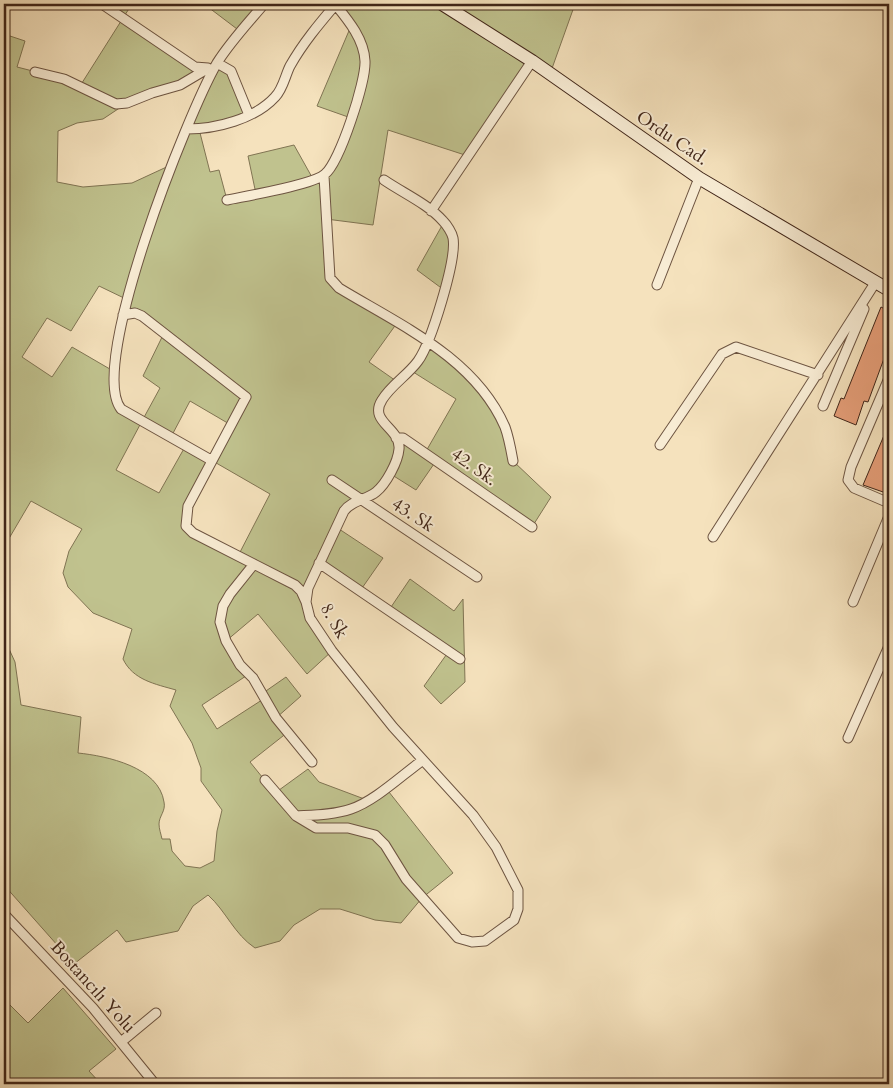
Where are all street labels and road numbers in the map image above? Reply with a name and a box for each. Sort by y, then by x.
street label: Ordu Cad. [631,105,713,171]
street label: 42. Sk. [446,442,502,492]
street label: 43. Sk [387,492,440,538]
street label: 8. Sk [314,599,354,644]
street label: Bostancılı Yolu [45,935,142,1039]

